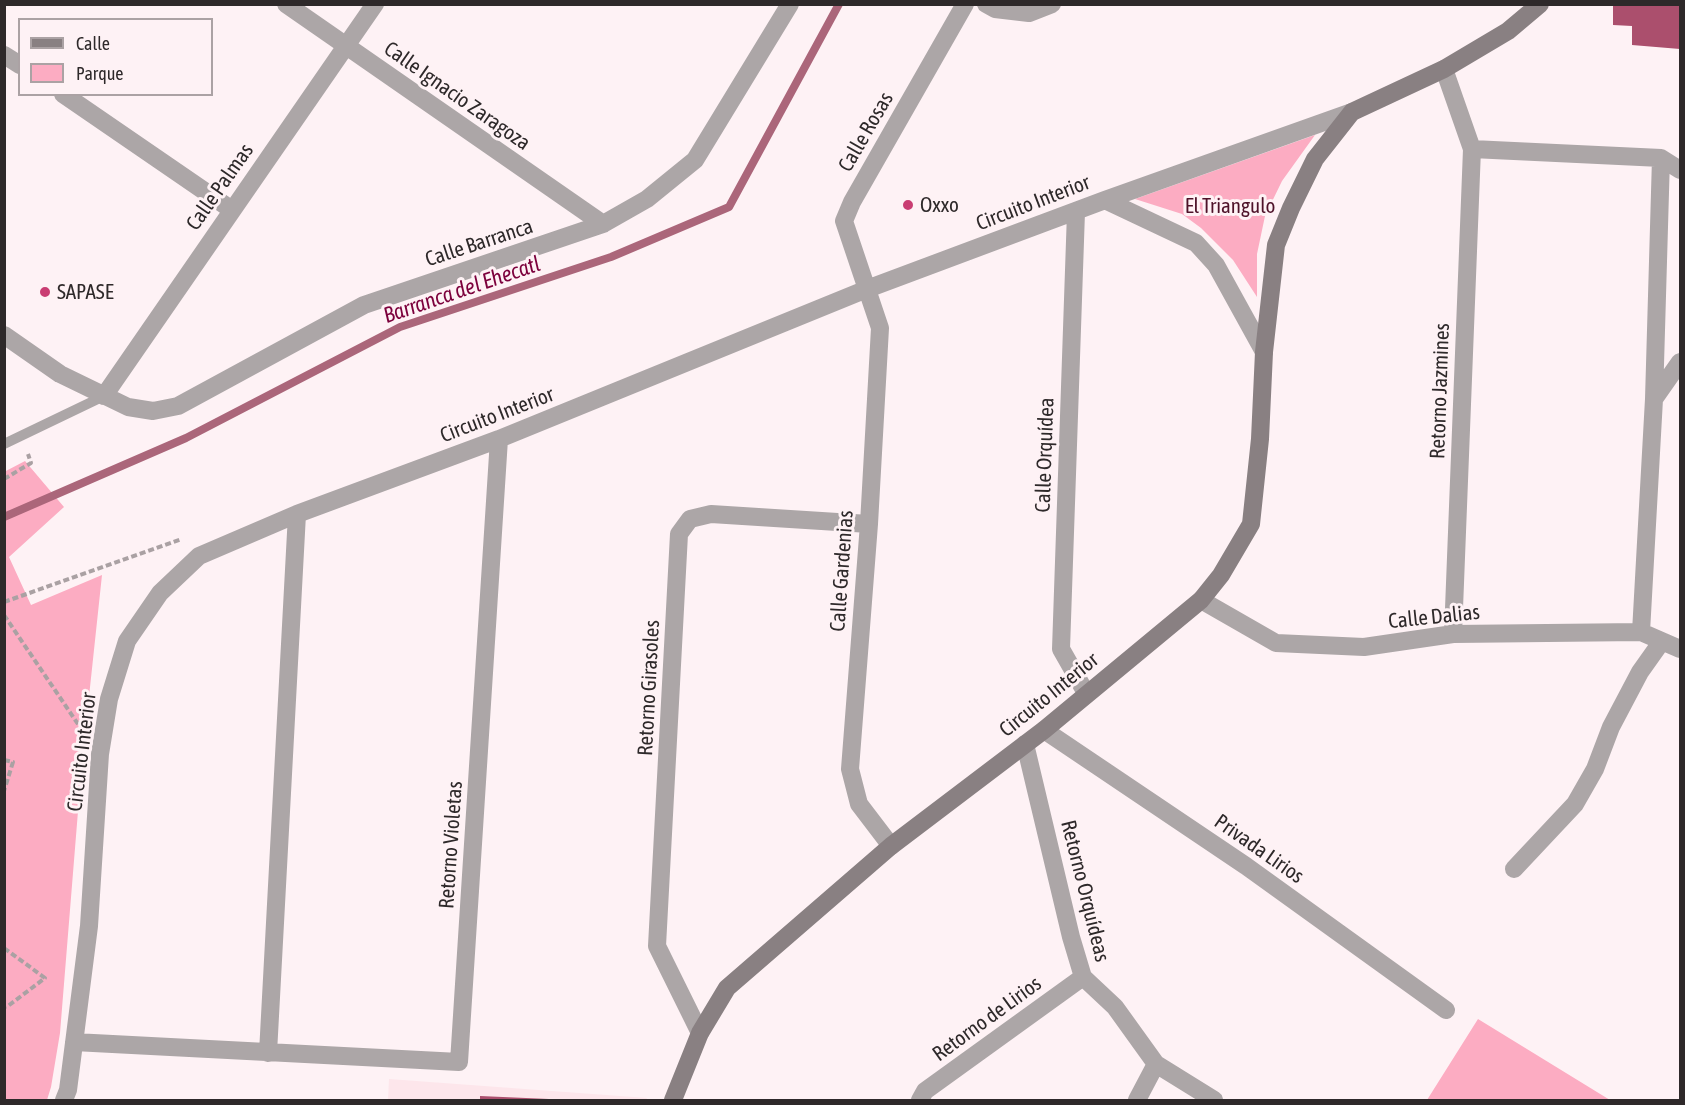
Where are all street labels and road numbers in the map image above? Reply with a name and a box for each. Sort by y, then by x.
street label: Calle Ignacio Zaragoza [379,36,535,156]
street label: Calle Rosas [833,88,899,176]
street label: Calle Palmas [181,139,259,235]
street label: Circuito Interior [973,170,1093,236]
street label: Calle Barranca [422,214,536,272]
street label: Retorno Jazmines [1425,323,1455,459]
street label: Circuito Interior [437,382,557,448]
street label: Calle Orquídea [1030,397,1060,513]
street label: Calle Gardenias [825,510,859,632]
street label: Calle Dalias [1387,600,1481,634]
street label: Retorno Girasoles [633,619,665,757]
street label: Circuito Interior [995,648,1103,742]
street label: Circuito Interior [62,691,102,813]
street label: Retorno Violetas [434,780,468,910]
street label: Privada Lirios [1209,809,1309,889]
street label: Retorno Orquídeas [1055,818,1115,964]
street label: Retorno de Lirios [928,971,1046,1067]

